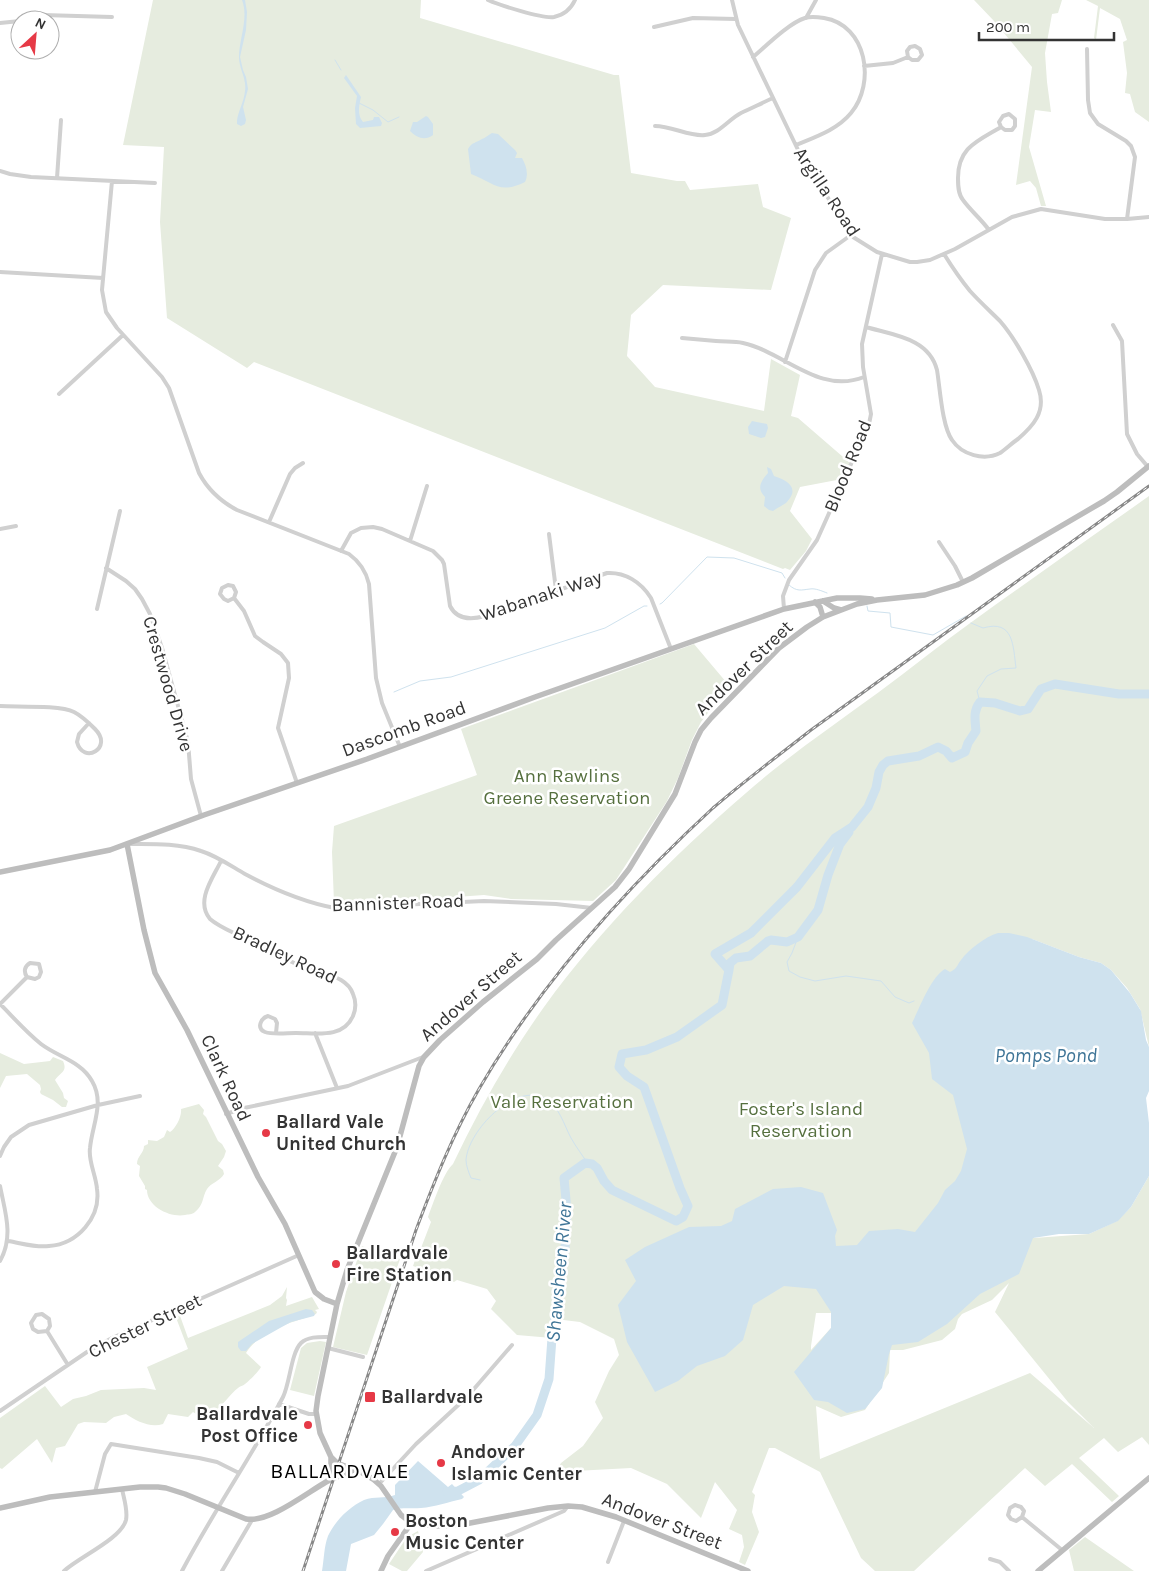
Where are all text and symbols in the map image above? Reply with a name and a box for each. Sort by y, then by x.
north arrow [10,10,60,60]
scale bar [979,10,1114,42]
text: N [32,14,49,34]
text: 200 m [986,18,1030,36]
street label: Argilla Road [789,143,865,241]
street label: Blood Road [820,417,876,515]
street label: Wabanaki Way [477,566,605,626]
street label: Crestwood Drive [138,614,198,754]
street label: Andover Street [691,616,797,720]
street label: Dascomb Road [339,696,469,762]
park label: Ann Rawlins Greene Reservation [483,765,651,809]
street label: Bannister Road [331,890,465,916]
street label: Bradley Road [229,921,341,989]
street label: Andover Street [416,946,526,1046]
street label: Clark Road [196,1031,256,1125]
water label: Pomps Pond [995,1044,1098,1067]
park label: Vale Reservation [491,1091,633,1113]
park label: Foster's Island Reservation [739,1098,863,1142]
place label: Ballard Vale United Church [276,1111,406,1155]
marker: Ballard Vale United Church [260,1127,272,1139]
water label: Shawsheen River [541,1200,577,1343]
place label: Ballardvale Fire Station [346,1242,452,1286]
marker: Ballardvale Fire Station [330,1258,342,1270]
street label: Chester Street [85,1289,205,1363]
place label: Ballardvale [381,1386,483,1408]
marker: Ballardvale [363,1390,377,1404]
place label: Ballardvale Post Office [196,1403,298,1447]
marker: Ballardvale Post Office [302,1419,314,1431]
place label: Andover Islamic Center [451,1441,582,1485]
marker: Andover Islamic Center [435,1457,447,1469]
district label: BALLARDVALE [270,1459,410,1483]
street label: Andover Street [599,1488,725,1554]
place label: Boston Music Center [405,1510,524,1554]
marker: Boston Music Center [389,1526,401,1538]

